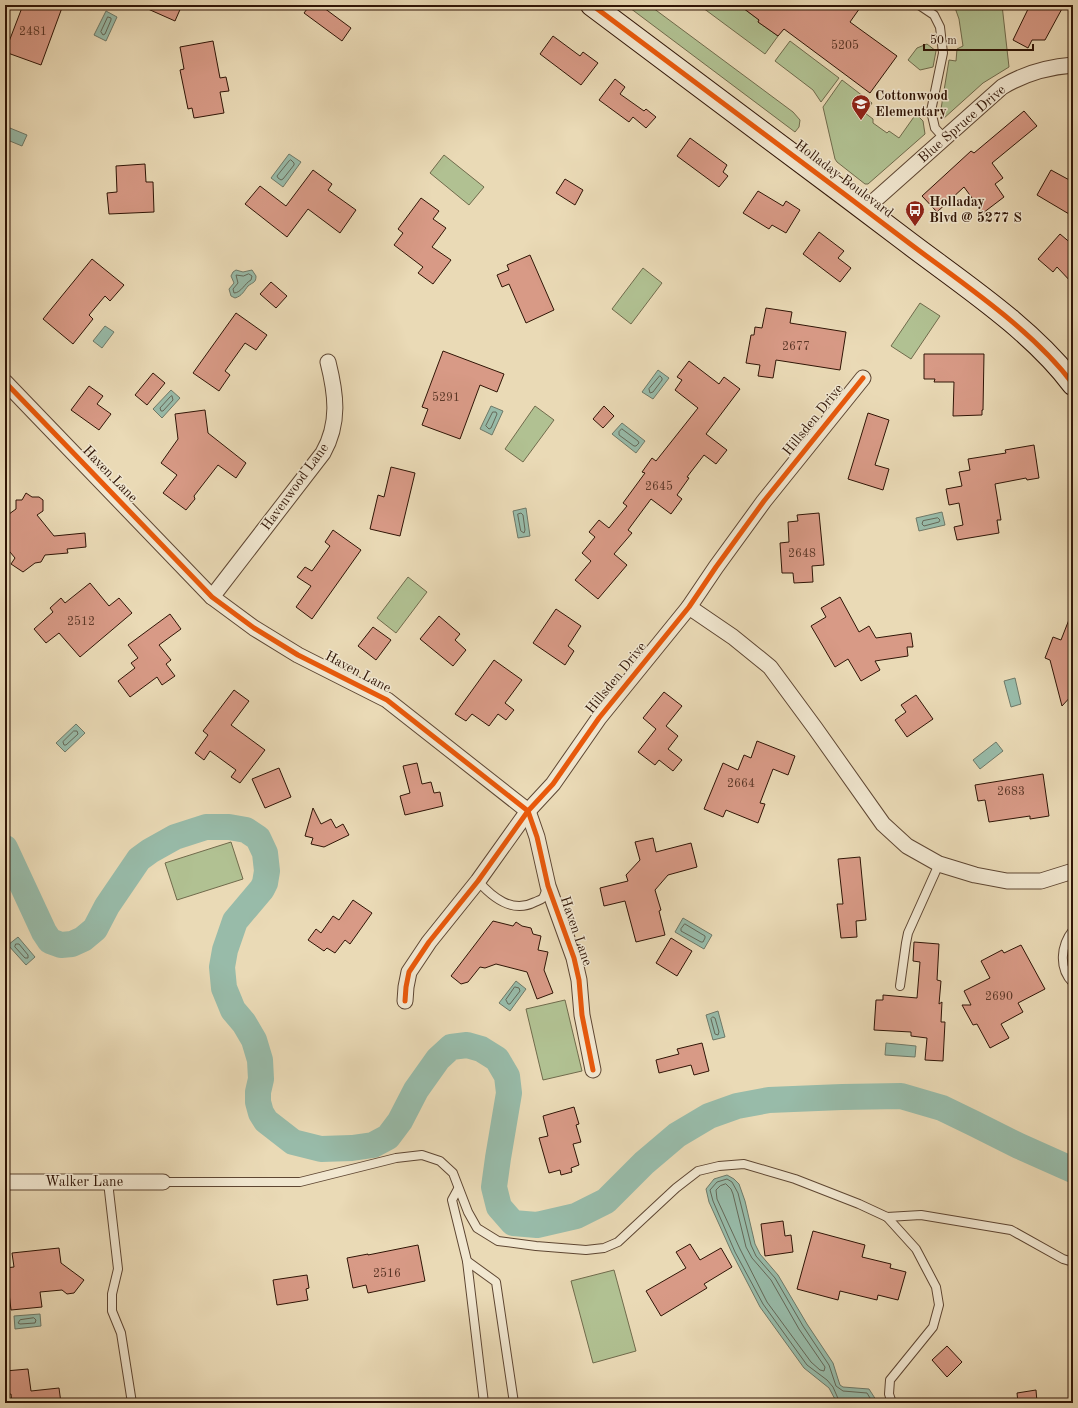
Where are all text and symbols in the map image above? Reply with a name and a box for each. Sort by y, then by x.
house number: 2481 [19,26,47,38]
scale bar [924,26,1033,52]
text: 50 m [930,34,957,47]
house number: 5205 [831,39,859,52]
street label: Blue Spruce Drive [916,82,1008,166]
place label: Cottonwood Elementary [875,89,949,119]
school or university icon: Cottonwood Elementary [850,93,872,121]
street label: Holladay Boulevard [792,138,896,220]
place label: Holladay Blvd @ 5277 S [929,195,1022,225]
bus stop icon: Holladay Blvd @ 5277 S [904,199,926,227]
house number: 2677 [782,341,810,353]
street label: Hillsden Drive [780,382,846,458]
house number: 5291 [432,391,460,404]
street label: Havenwood Lane [259,441,331,533]
street label: Haven Lane [80,443,140,505]
house number: 2645 [645,480,673,493]
house number: 2648 [788,548,816,560]
house number: 2512 [67,615,95,628]
street label: Hillsden Drive [583,640,649,716]
street label: Haven Lane [323,649,393,695]
house number: 2664 [727,778,755,790]
house number: 2683 [997,786,1025,798]
street label: Haven Lane [558,894,594,968]
house number: 2690 [985,991,1013,1003]
street label: Walker Lane [45,1175,123,1189]
house number: 2516 [373,1267,401,1280]

